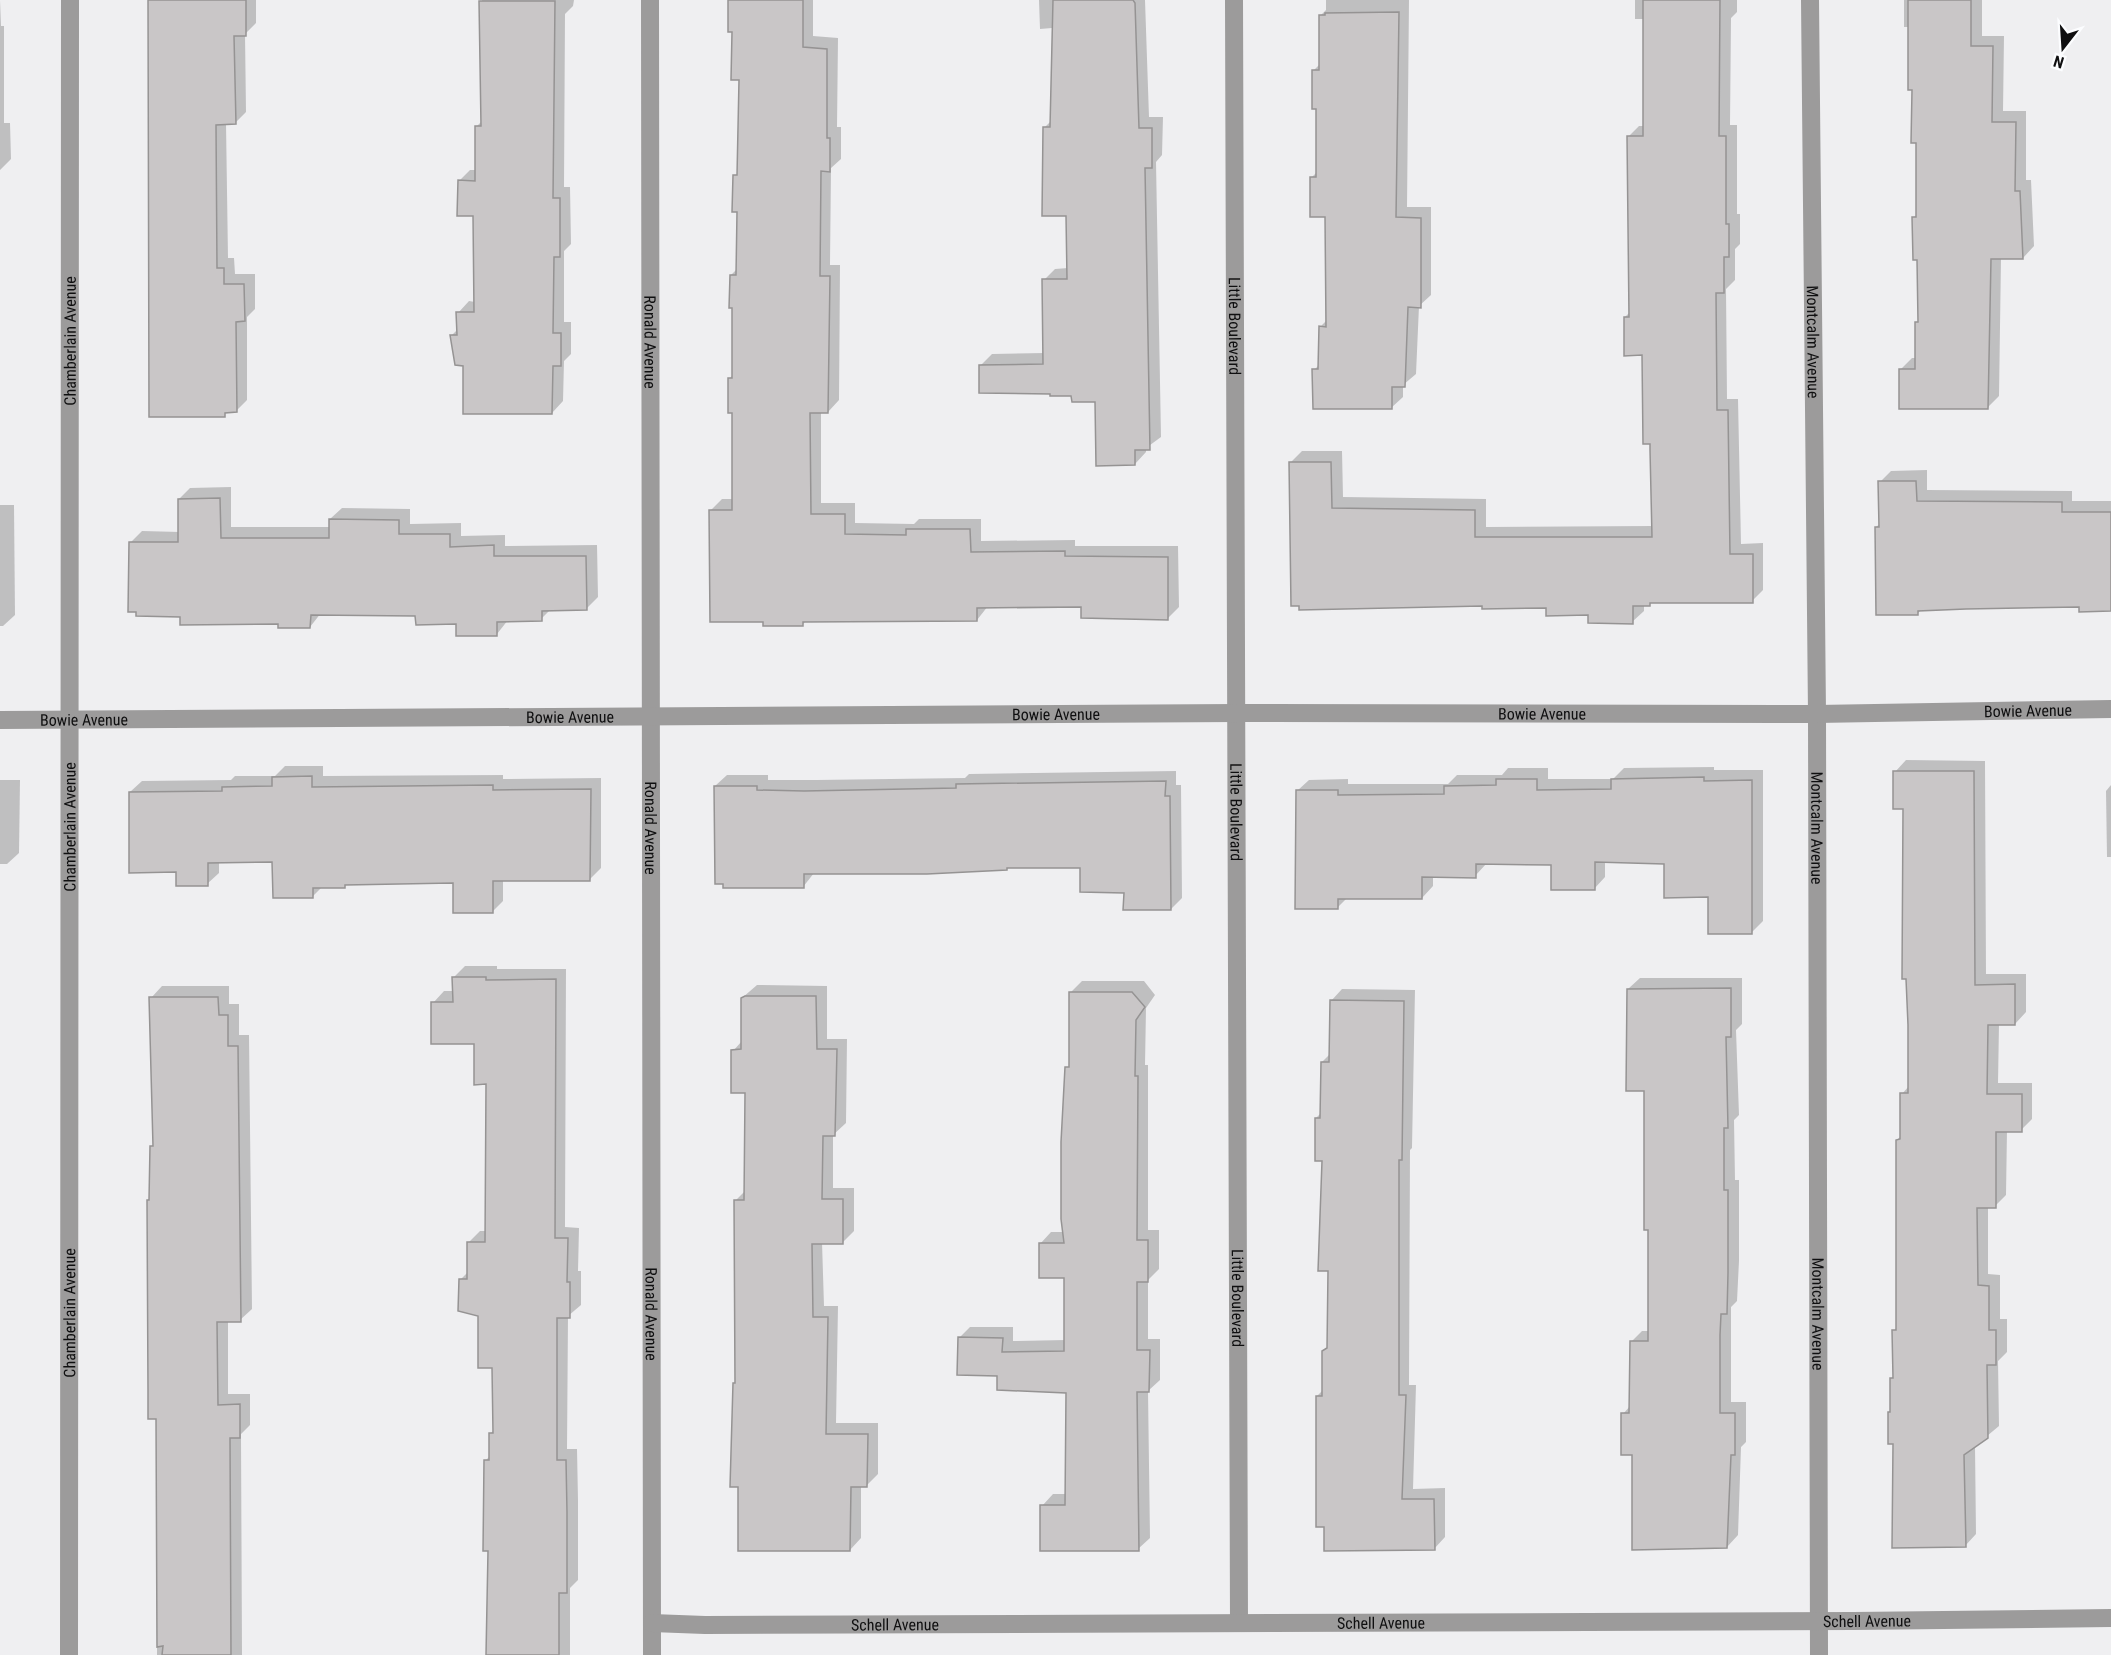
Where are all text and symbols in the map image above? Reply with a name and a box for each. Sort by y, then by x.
north arrow [2033,18,2093,78]
text: N [2051,51,2066,72]
street label: Chamberlain Avenue [61,276,80,406]
street label: Little Boulevard [1225,277,1244,375]
street label: Montcalm Avenue [1803,285,1823,399]
street label: Ronald Avenue [640,295,659,389]
street label: Bowie Avenue [1984,701,2072,721]
street label: Bowie Avenue [1498,704,1586,724]
street label: Bowie Avenue [1012,705,1100,724]
street label: Bowie Avenue [526,708,614,727]
street label: Bowie Avenue [40,710,128,730]
street label: Chamberlain Avenue [60,762,80,892]
street label: Little Boulevard [1226,763,1246,861]
street label: Montcalm Avenue [1807,771,1826,885]
street label: Ronald Avenue [641,781,660,875]
street label: Chamberlain Avenue [60,1248,79,1378]
street label: Little Boulevard [1228,1249,1247,1347]
street label: Montcalm Avenue [1808,1257,1827,1371]
street label: Ronald Avenue [642,1267,661,1361]
street label: Schell Avenue [1823,1611,1911,1631]
street label: Schell Avenue [1337,1613,1425,1633]
street label: Schell Avenue [851,1615,939,1634]

